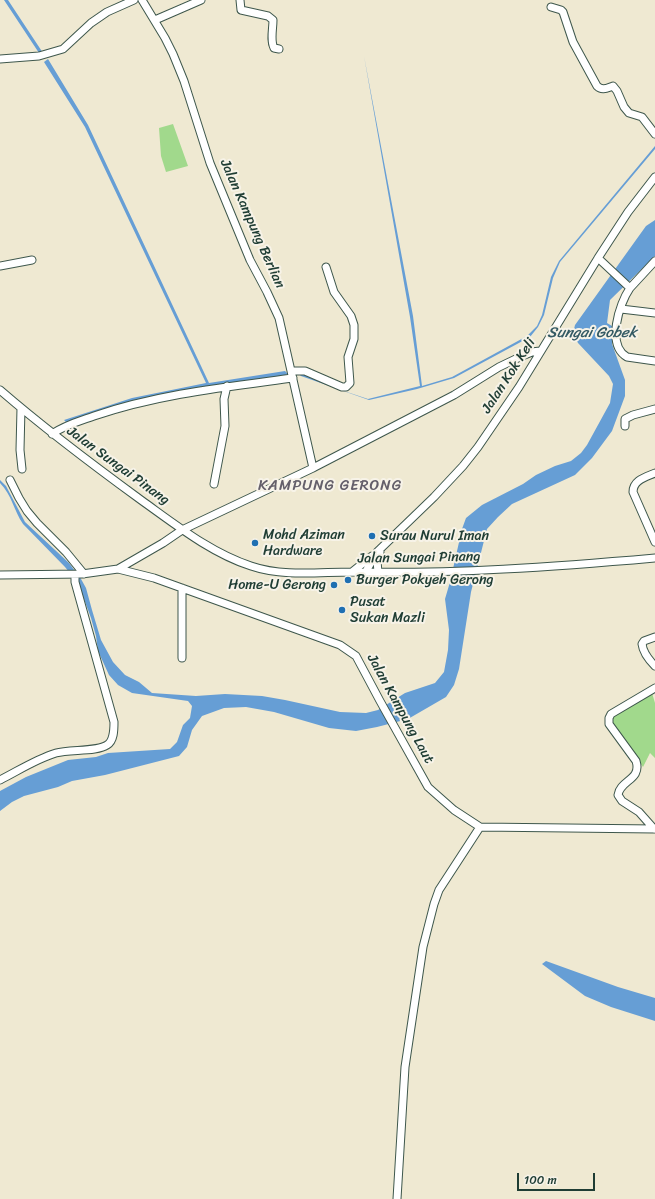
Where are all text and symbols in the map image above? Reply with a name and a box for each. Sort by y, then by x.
street label: Jalan Kampung Berlian [216,157,288,291]
water label: Sungai Gobek [547,324,637,342]
street label: Jalan Kok Keli [479,335,539,417]
street label: Jalan Sungai Pinang [63,423,173,509]
district label: KAMPUNG GERONG [258,477,402,495]
place label: Mohd Aziman Hardware [263,527,345,560]
place label: Surau Nurul Iman [380,528,489,544]
marker: Surau Nurul Iman [367,531,377,541]
marker: Mohd Aziman Hardware [250,538,260,548]
street label: Jalan Sungai Pinang [357,549,481,567]
place label: Burger Pokyeh Gerong [356,572,494,588]
marker: Burger Pokyeh Gerong [343,575,353,585]
place label: Home-U Gerong [228,577,326,593]
marker: Home-U Gerong [329,580,339,590]
place label: Pusat Sukan Mazli [350,594,425,626]
marker: Pusat Sukan Mazli [337,605,347,615]
street label: Jalan Kampung Laut [363,651,437,767]
scale bar [519,1165,597,1191]
text: 100 m [524,1169,557,1191]

